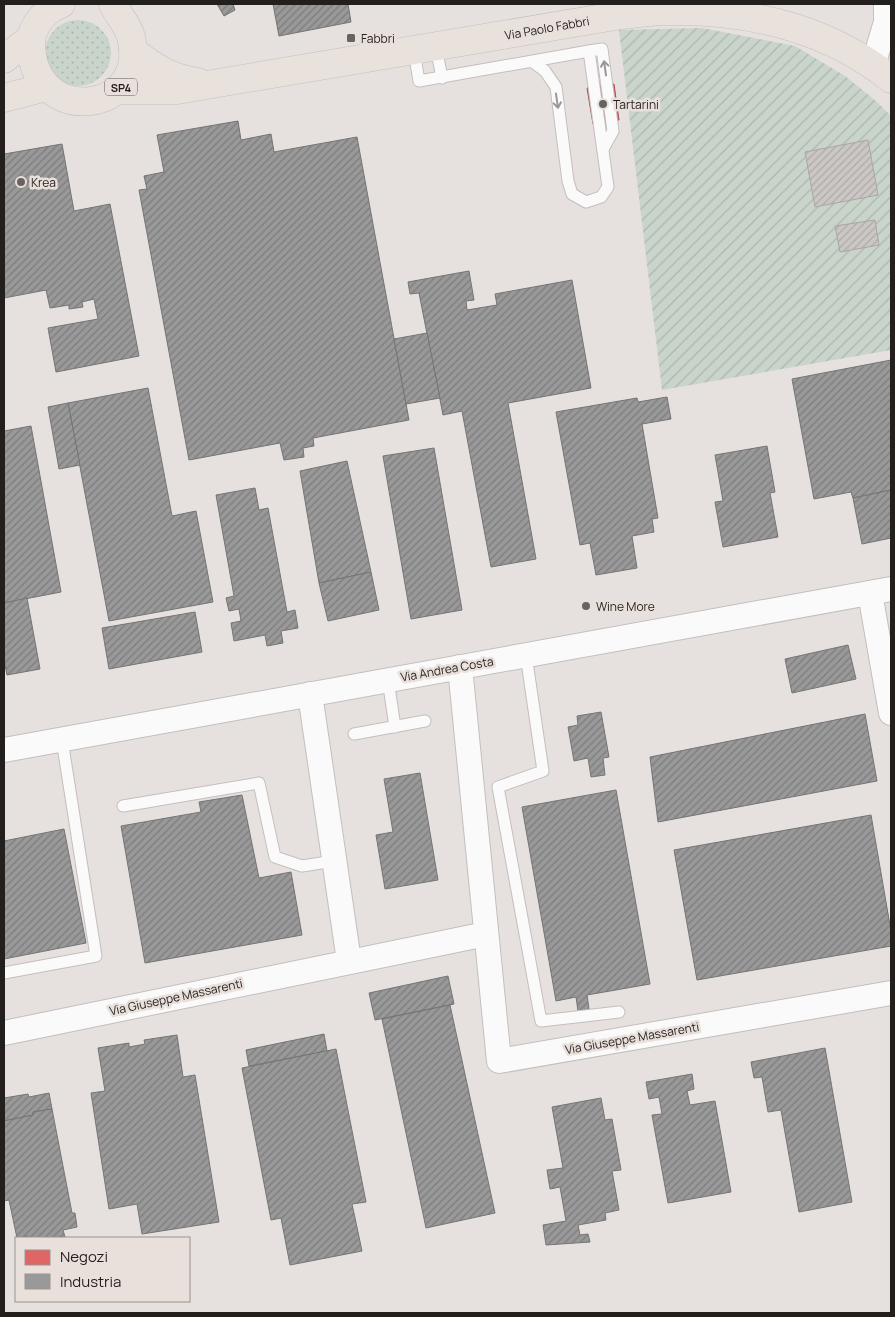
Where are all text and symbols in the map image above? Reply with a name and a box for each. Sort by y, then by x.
street label: Via Paolo Fabbri [503,12,591,44]
place label: Fabbri [361,30,395,47]
marker: Fabbri [345,32,357,44]
one-way arrow [600,61,610,77]
road number: SP4 [105,78,137,95]
one-way arrow [553,93,563,109]
place label: Tartarini [613,96,659,113]
marker: Tartarini [597,98,609,110]
place label: Krea [31,174,56,191]
marker: Krea [15,176,27,188]
place label: Wine More [596,598,655,615]
marker: Wine More [580,600,592,612]
street label: Via Andrea Costa [399,652,495,686]
street label: Via Giuseppe Massarenti [108,975,244,1019]
street label: Via Giuseppe Massarenti [564,1018,700,1058]
legend [15,1237,190,1302]
text: Negozi [60,1246,108,1267]
text: Industria [60,1271,121,1292]

